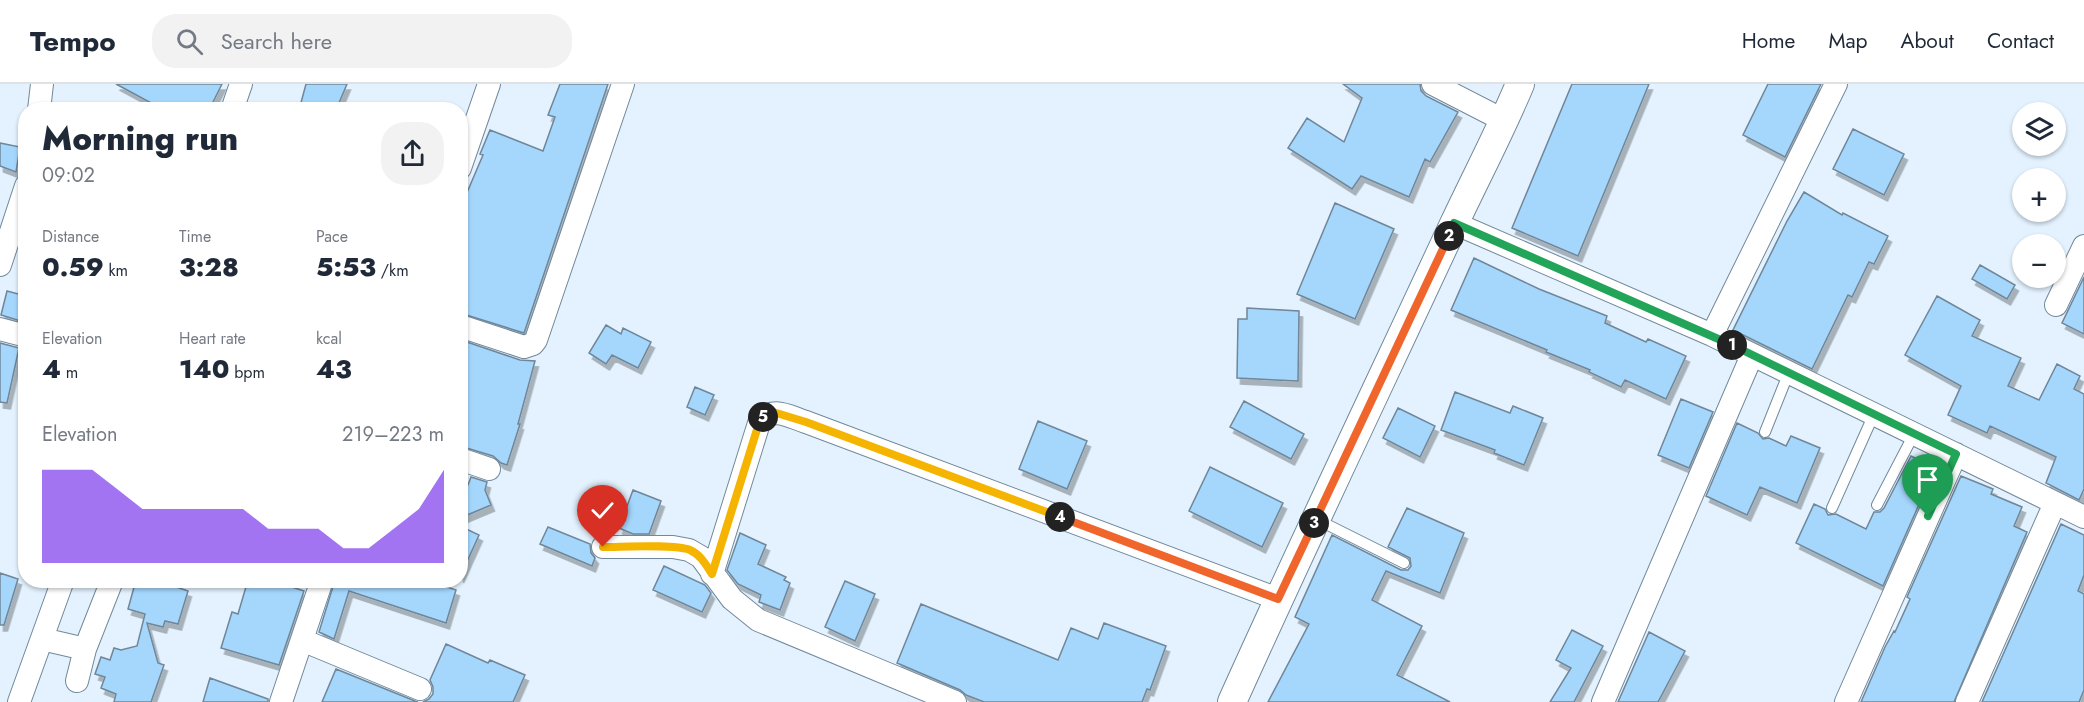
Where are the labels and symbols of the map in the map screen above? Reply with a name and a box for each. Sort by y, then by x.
pin: 2 [1434,221,1464,251]
pin: 1 [1717,330,1747,360]
pin: 5 [748,402,778,432]
pin [1902,454,1953,516]
pin [577,485,628,547]
pin: 4 [1045,502,1075,532]
pin: 3 [1299,508,1329,538]

